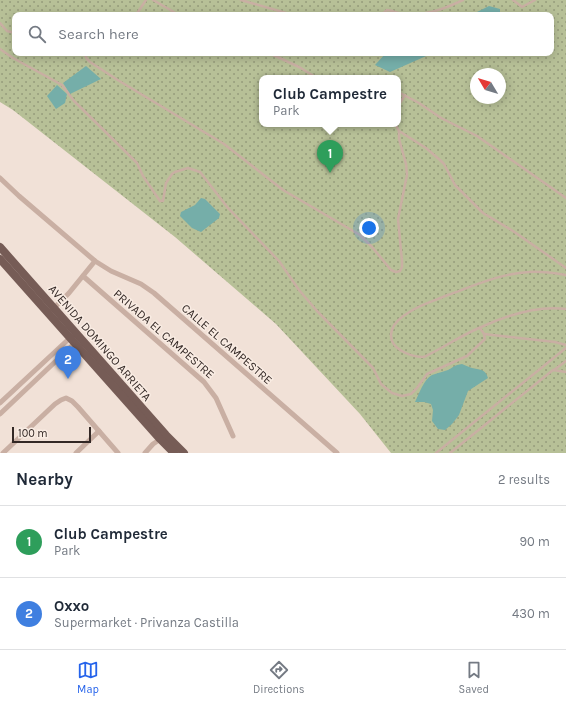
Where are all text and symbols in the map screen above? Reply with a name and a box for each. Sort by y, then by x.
search box [12,12,554,56]
icon: search [26,23,48,45]
text: Search here [58,25,139,43]
north arrow [470,68,506,104]
popup [259,75,401,127]
text: Club Campestre [273,85,387,103]
text: Park [273,103,300,118]
pin: 1 [317,140,343,173]
your location [359,218,379,238]
street label: AVENIDA DOMINGO ARRIETA [46,282,154,404]
street label: PRIVADA EL CAMPESTRE [111,287,217,381]
street label: CALLE EL CAMPESTRE [179,301,275,387]
pin: 2 [55,346,81,379]
scale bar [12,425,91,444]
text: 100 m [18,427,48,440]
text: Nearby [16,469,73,489]
text: 2 results [498,472,550,487]
text: Club Campestre [54,525,168,543]
text: 1 [27,534,31,549]
text: 90 m [519,534,550,549]
text: Park [54,543,80,558]
text: Oxxo [54,597,89,615]
text: 2 [25,606,33,621]
text: 430 m [512,606,550,621]
text: Supermarket · Privanza Castilla [54,615,239,630]
tab: Map [77,659,99,696]
tab: Directions [253,659,305,696]
tab: Saved [459,659,489,696]

